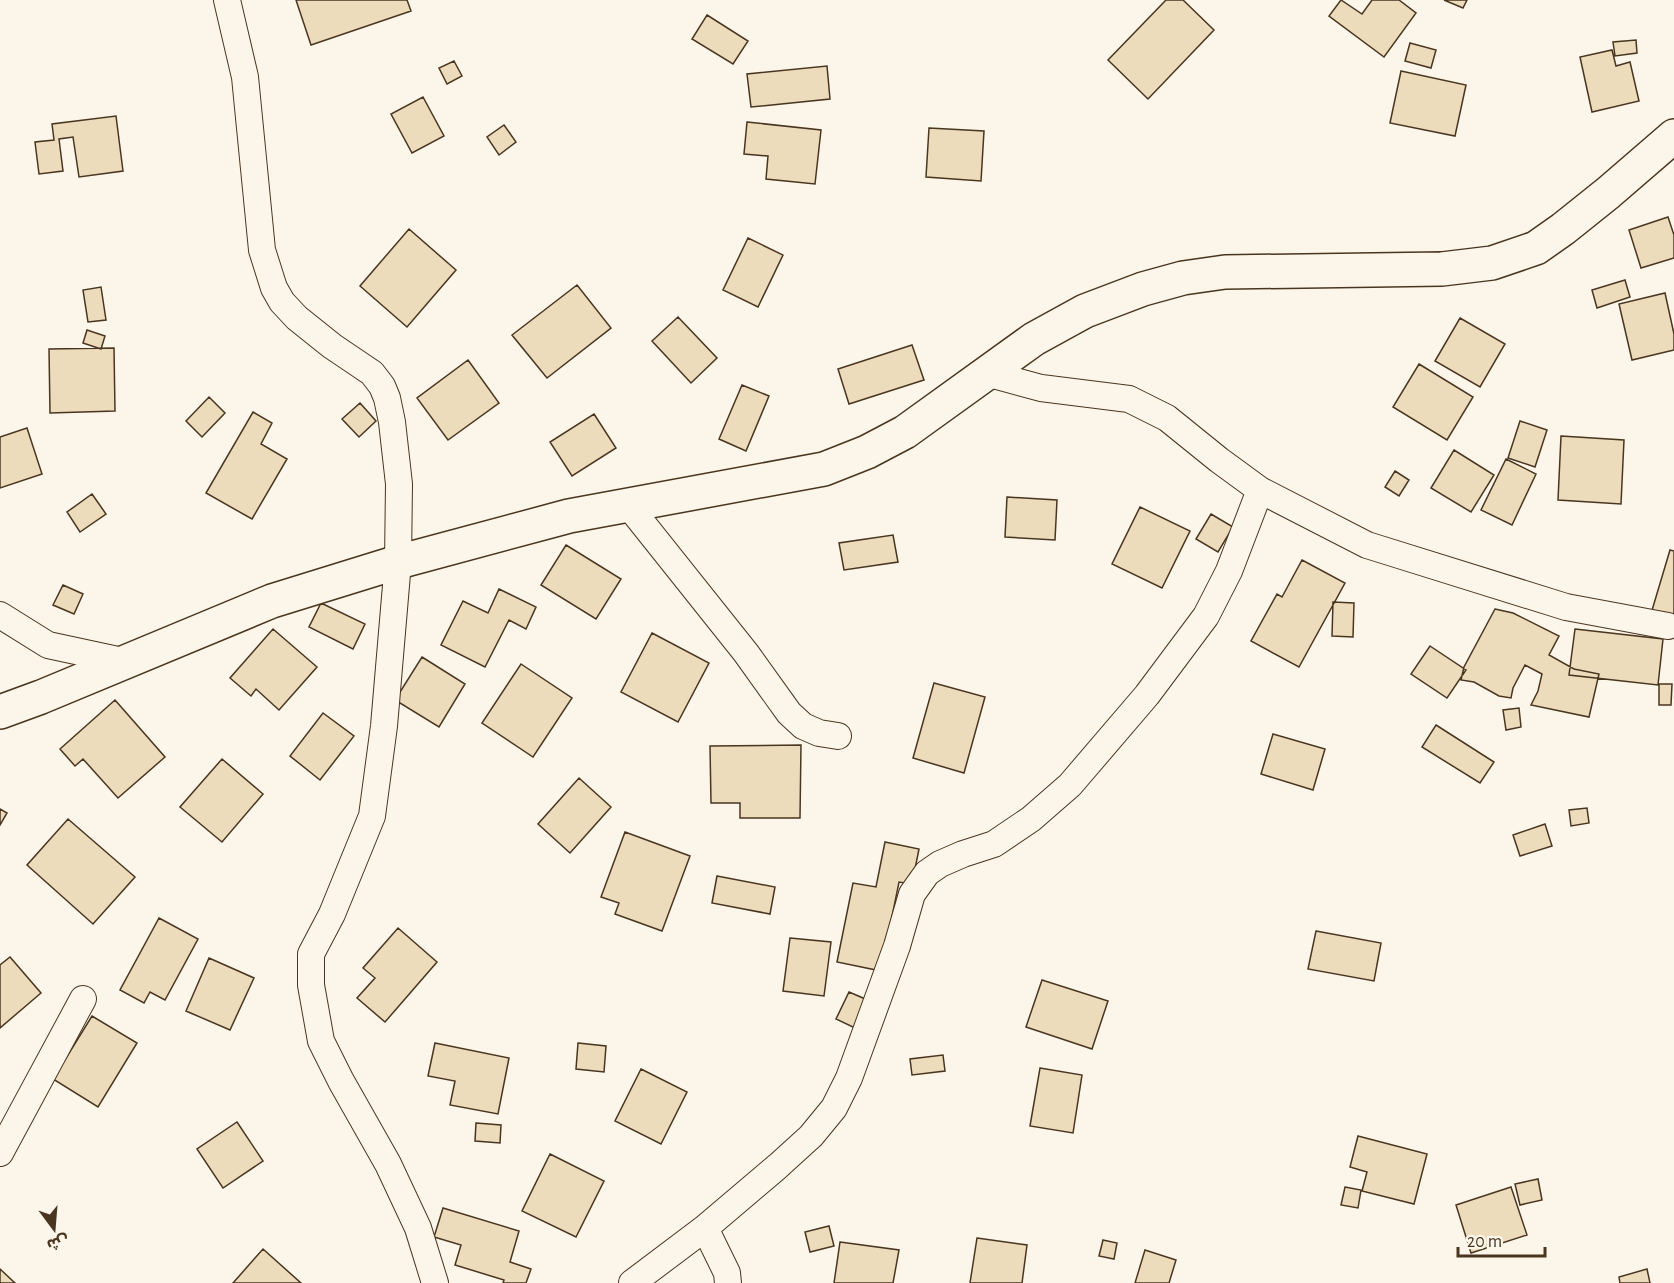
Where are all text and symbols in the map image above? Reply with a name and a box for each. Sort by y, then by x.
north arrow [24,1199,84,1259]
scale bar [1458,1220,1545,1258]
text: ش [45,1231,71,1253]
text: 20 m [1467,1233,1502,1251]

